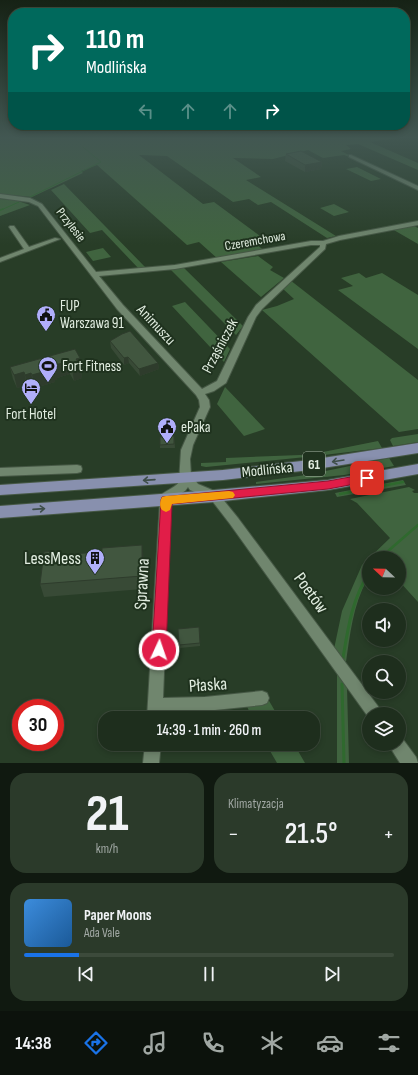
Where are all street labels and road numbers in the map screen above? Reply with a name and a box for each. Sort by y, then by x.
street label: Przylesie [53,205,89,245]
street label: Czeremchowa [223,228,287,254]
street label: Animuszu [132,300,180,349]
street label: Prząśniczek [198,315,242,377]
road number: 61 [303,452,325,476]
street label: Modlińska [241,458,293,482]
street label: Sprawna [130,558,154,610]
street label: Poetów [289,569,333,617]
street label: Płaska [188,673,228,697]

